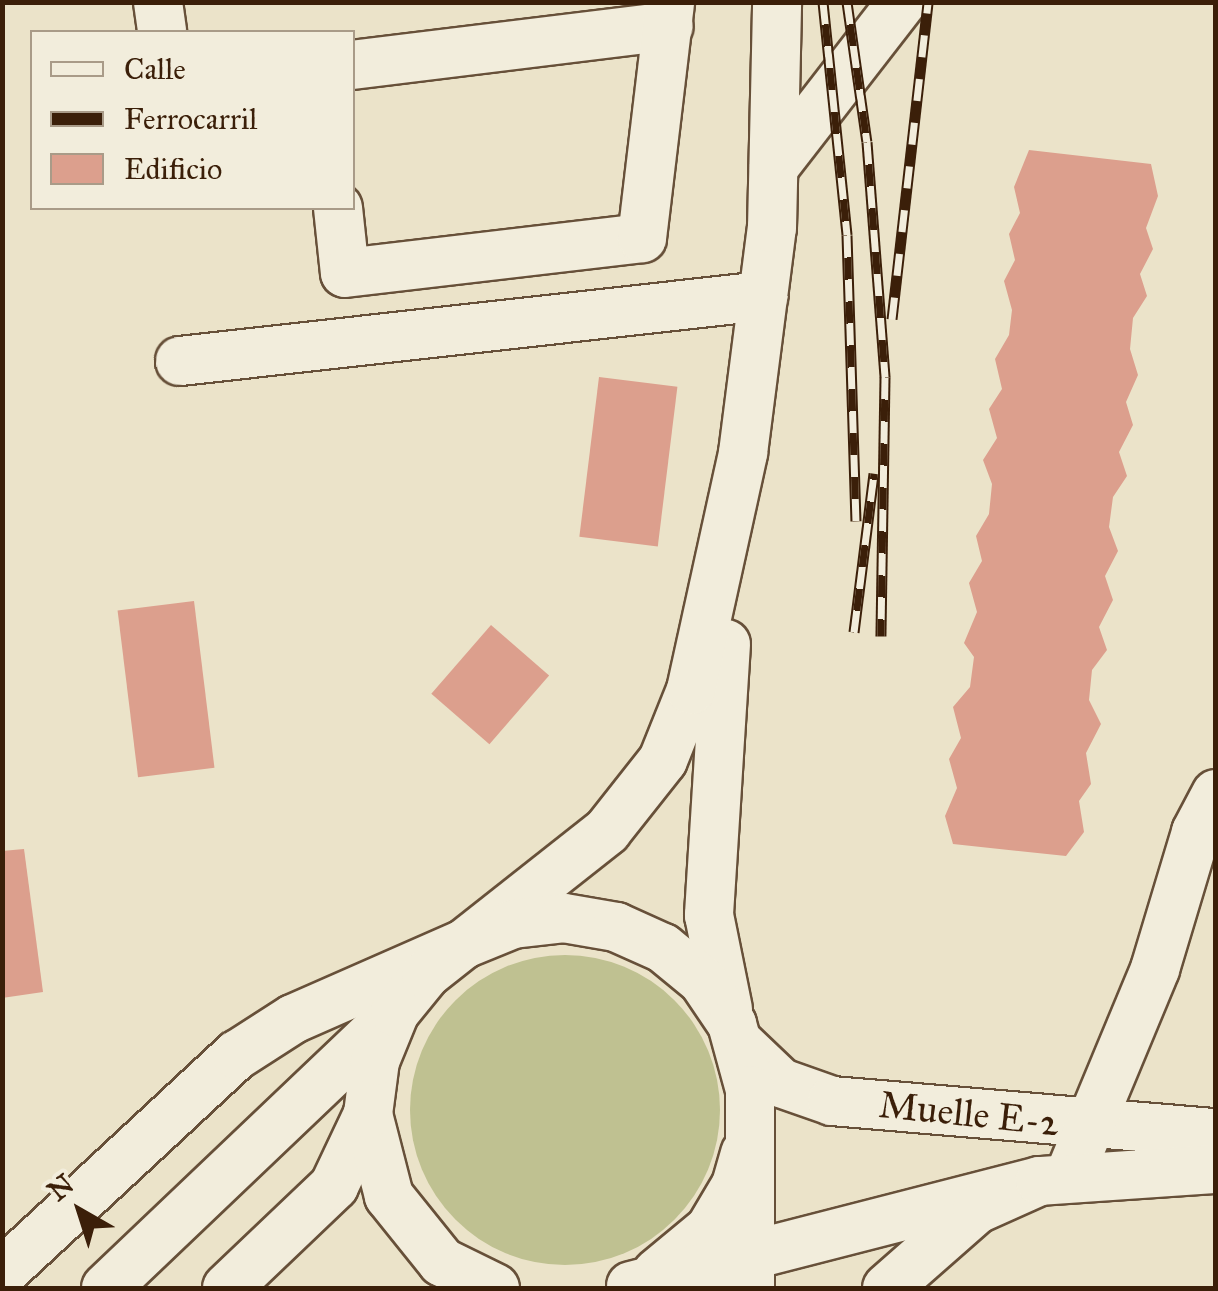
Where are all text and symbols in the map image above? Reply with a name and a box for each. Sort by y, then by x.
legend [30,30,355,210]
text: Calle [124,51,186,87]
text: Ferrocarril [124,101,257,137]
text: Edificio [124,151,222,187]
street label: Muelle E-2 [877,1082,1061,1146]
north arrow [30,1161,130,1261]
text: N [41,1166,81,1208]

